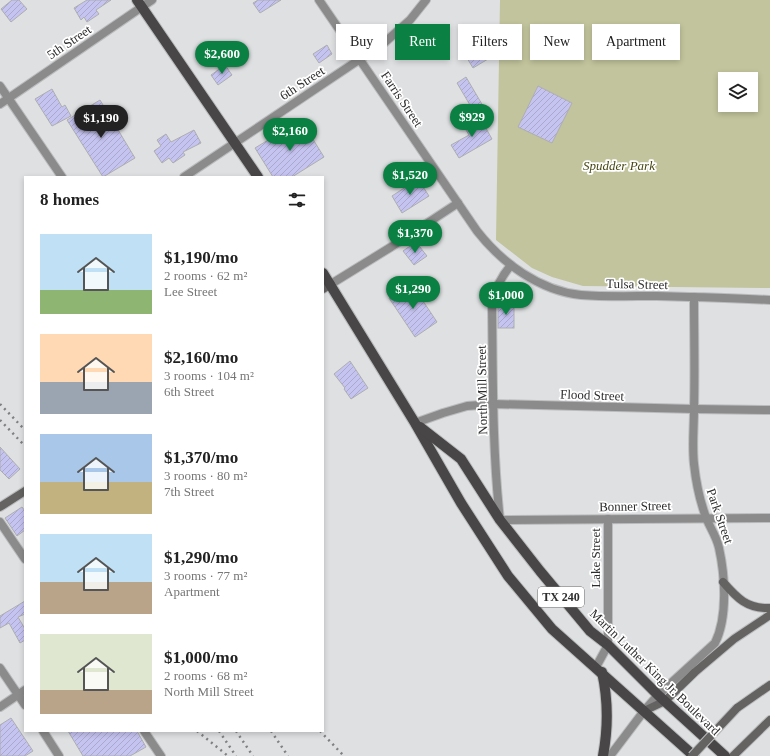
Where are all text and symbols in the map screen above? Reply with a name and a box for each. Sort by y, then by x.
street label: 5th Street [44,22,94,62]
chip: Buy [336,24,387,60]
chip: Rent [395,24,450,60]
chip: Filters [458,24,522,60]
chip: New [530,24,584,60]
chip: Apartment [592,24,680,60]
pin: $2,600 [189,41,255,75]
text: $2,600 [204,46,240,61]
street label: 6th Street [277,63,327,103]
street label: Farris Street [378,68,426,130]
map controls [718,72,758,112]
button: layers [718,72,758,112]
pin: $929 [448,104,496,138]
pin: $1,190 [68,105,134,139]
text: $929 [459,109,485,124]
text: $1,190 [83,110,119,125]
pin: $2,160 [257,118,323,152]
text: $2,160 [272,123,308,138]
park label: Spudder Park [583,158,655,173]
pin: $1,520 [377,162,443,196]
text: $1,520 [392,167,428,182]
icon: filters [286,189,308,211]
text: 8 homes [40,190,99,209]
pin: $1,370 [382,220,448,254]
text: $1,370 [397,225,433,240]
text: $1,190/mo [164,248,238,267]
icon: home [72,250,120,298]
text: 2 rooms · 62 m² [164,268,247,283]
pin: $1,290 [380,276,446,310]
street label: Tulsa Street [606,276,669,292]
text: $1,290 [395,281,431,296]
pin: $1,000 [473,282,539,316]
text: Lee Street [164,284,217,299]
text: $1,000 [488,287,524,302]
street label: North Mill Street [474,345,490,435]
text: $2,160/mo [164,348,238,367]
icon: home [72,350,120,398]
text: 3 rooms · 104 m² [164,368,254,383]
text: 6th Street [164,384,214,399]
street label: Flood Street [560,386,625,404]
text: $1,370/mo [164,448,238,467]
icon: home [72,450,120,498]
text: 3 rooms · 80 m² [164,468,247,483]
text: 7th Street [164,484,214,499]
street label: Park Street [704,486,737,546]
street label: Bonner Street [599,498,671,514]
street label: Lake Street [588,528,603,588]
text: $1,290/mo [164,548,238,567]
icon: home [72,550,120,598]
text: 3 rooms · 77 m² [164,568,247,583]
text: Apartment [164,584,220,599]
road number: TX 240 [538,587,584,607]
street label: Martin Luther King Jr. Boulevard [587,606,724,739]
text: $1,000/mo [164,648,238,667]
icon: home [72,650,120,698]
text: 2 rooms · 68 m² [164,668,247,683]
text: North Mill Street [164,684,254,699]

